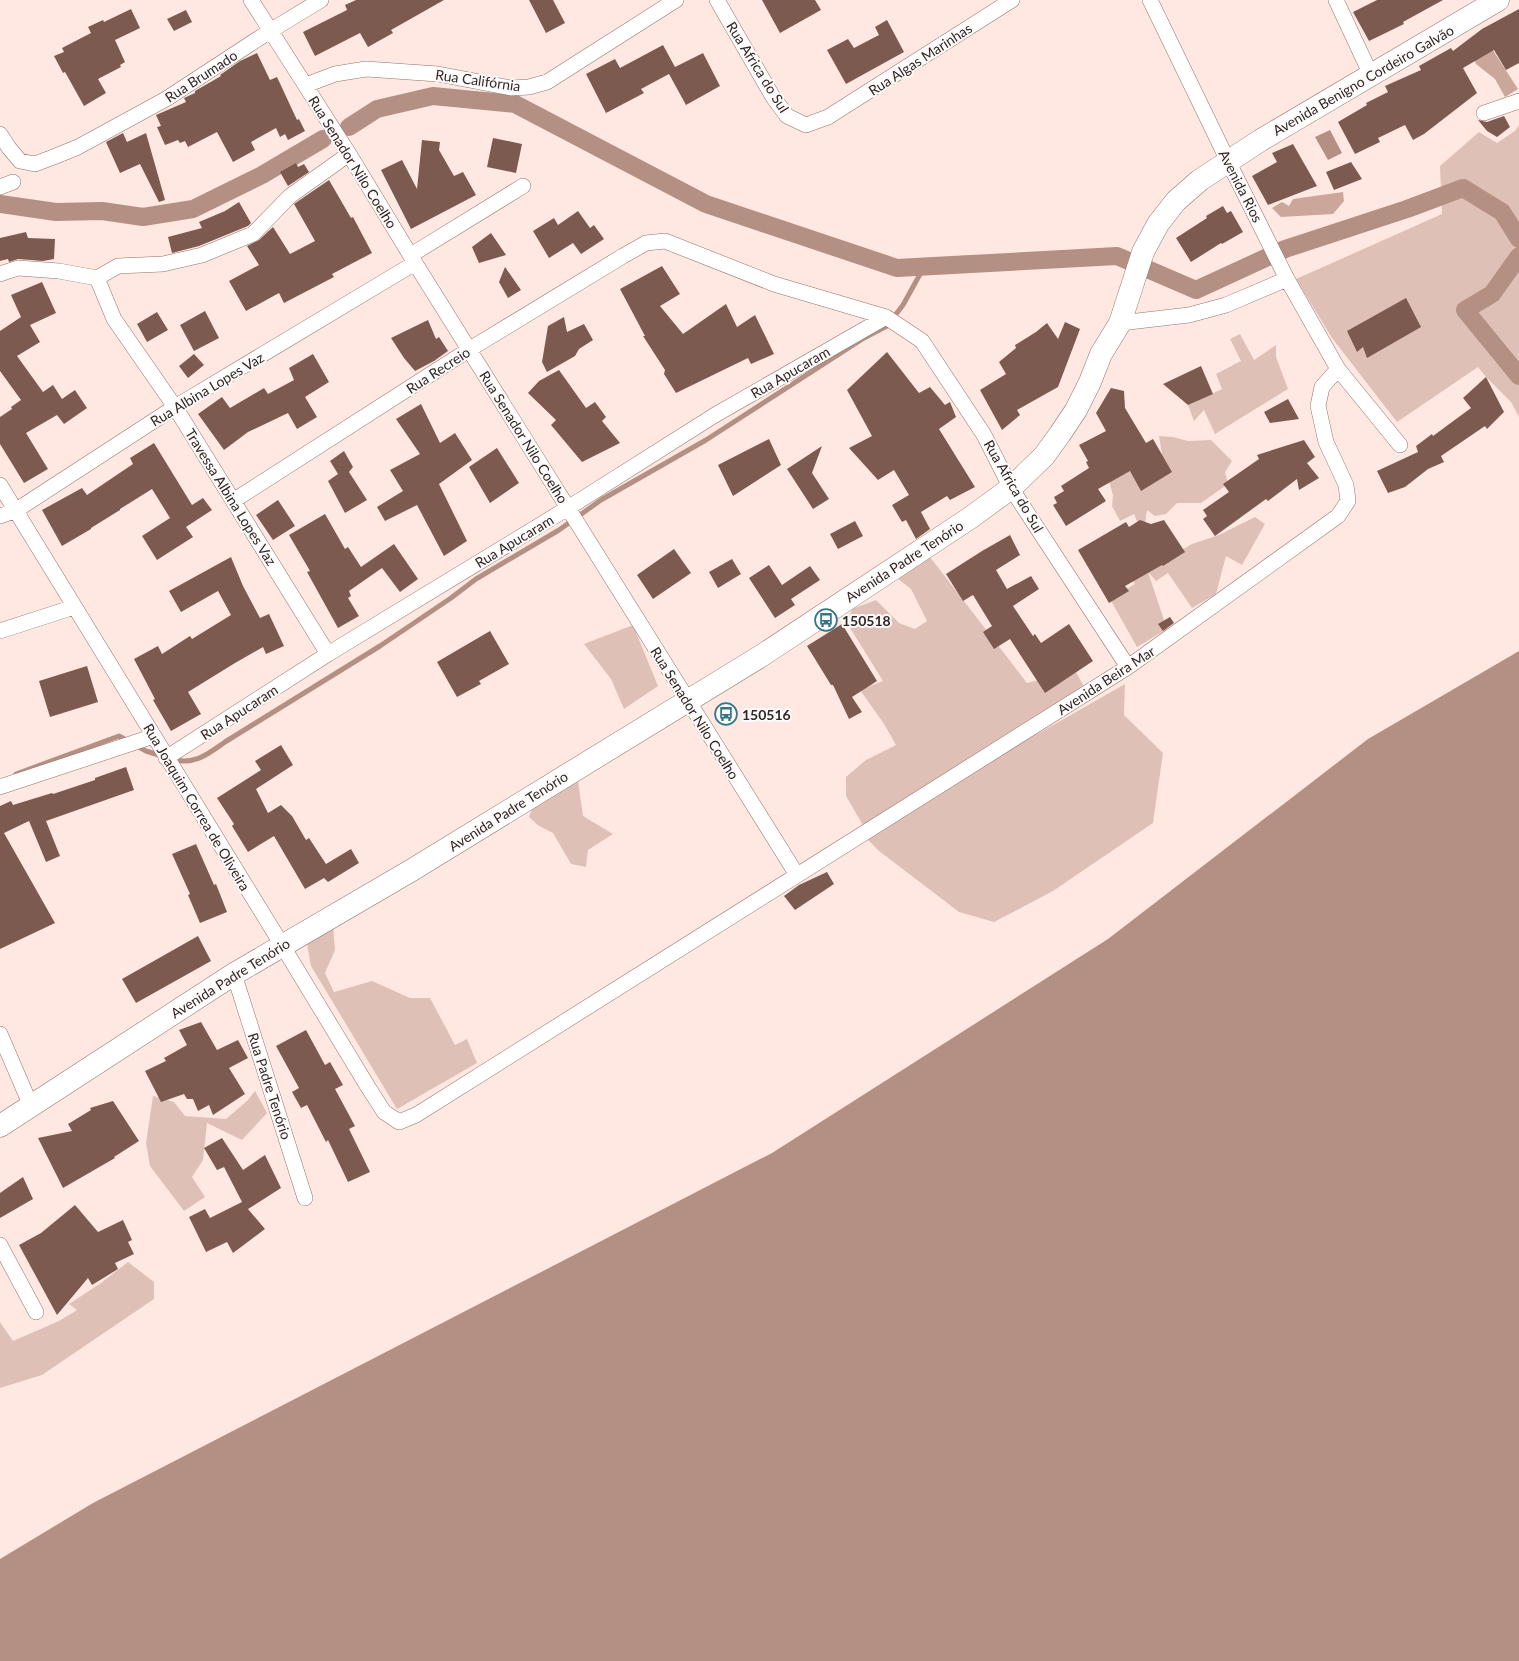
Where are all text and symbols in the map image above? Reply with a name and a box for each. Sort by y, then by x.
street label: Rua Africa do Sul [723,18,793,116]
street label: Rua Algas Marinhas [865,19,975,99]
street label: Avenida Benigno Cordeiro Galvão [1269,21,1457,139]
street label: Rua Brumado [162,46,240,106]
street label: Rua Califórnia [434,66,522,94]
street label: Rua Senador Nilo Coelho [305,93,401,231]
street label: Avenida Rios [1216,147,1266,225]
street label: Rua Apucaram [747,342,833,402]
street label: Rua Recreio [403,343,473,397]
street label: Rua Albina Lopes Vaz [147,348,267,430]
street label: Rua Senador Nilo Coelho [476,368,572,506]
street label: Travessa Albina Lopes Vaz [182,425,280,569]
street label: Rua Africa do Sul [981,437,1047,535]
street label: Rua Apucaram [472,511,556,571]
street label: Avenida Padre Tenório [842,516,966,606]
bus stop icon: 150518 [813,607,839,633]
place label: 150518 [842,612,891,629]
street label: Avenida Beira Mar [1054,642,1158,718]
street label: Rua Senador Nilo Coelho [647,644,743,782]
street label: Rua Apucaram [197,681,281,743]
bus stop icon: 150516 [713,701,739,727]
place label: 150516 [742,706,791,723]
street label: Rua Joaquim Correa de Oliveira [140,720,254,894]
street label: Avenida Padre Tenório [445,767,571,855]
street label: Avenida Padre Tenório [167,934,293,1022]
street label: Rua Padre Tenório [245,1030,295,1142]

